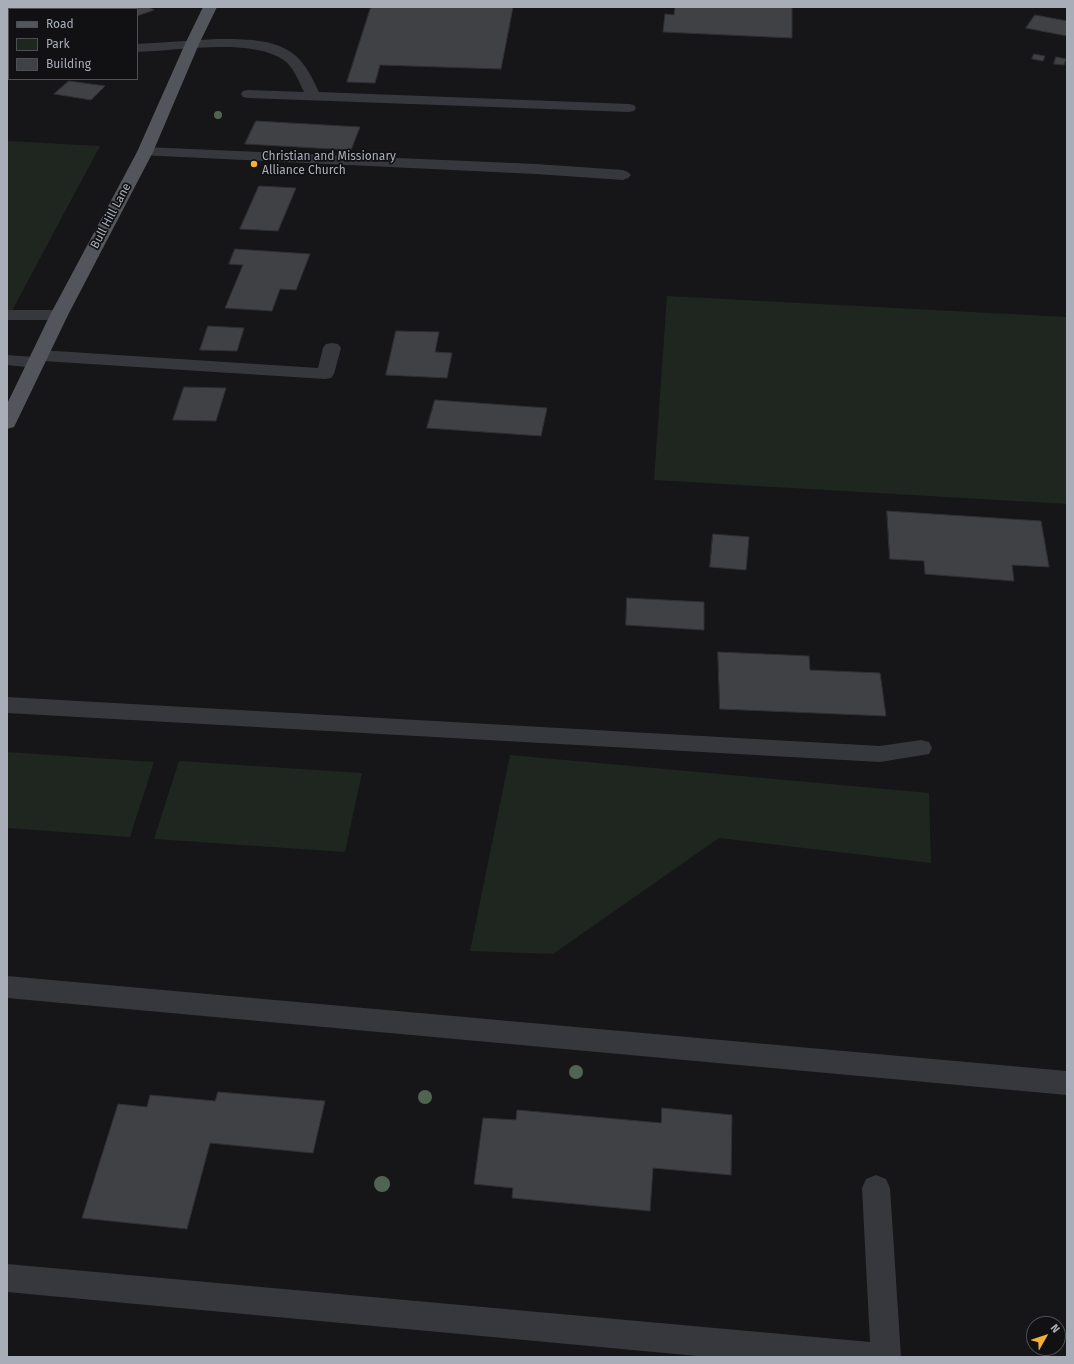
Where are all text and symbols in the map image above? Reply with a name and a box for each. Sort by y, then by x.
legend [8,8,138,80]
text: Road [46,17,74,31]
text: Park [46,37,70,51]
text: Building [46,57,91,71]
place label: Christian and Missionary Alliance Church [262,150,396,178]
marker: Christian and Missionary Alliance Church [249,159,259,169]
street label: Bull Hill Lane [88,181,134,251]
north arrow [1026,1316,1066,1356]
text: N [1048,1322,1062,1336]

